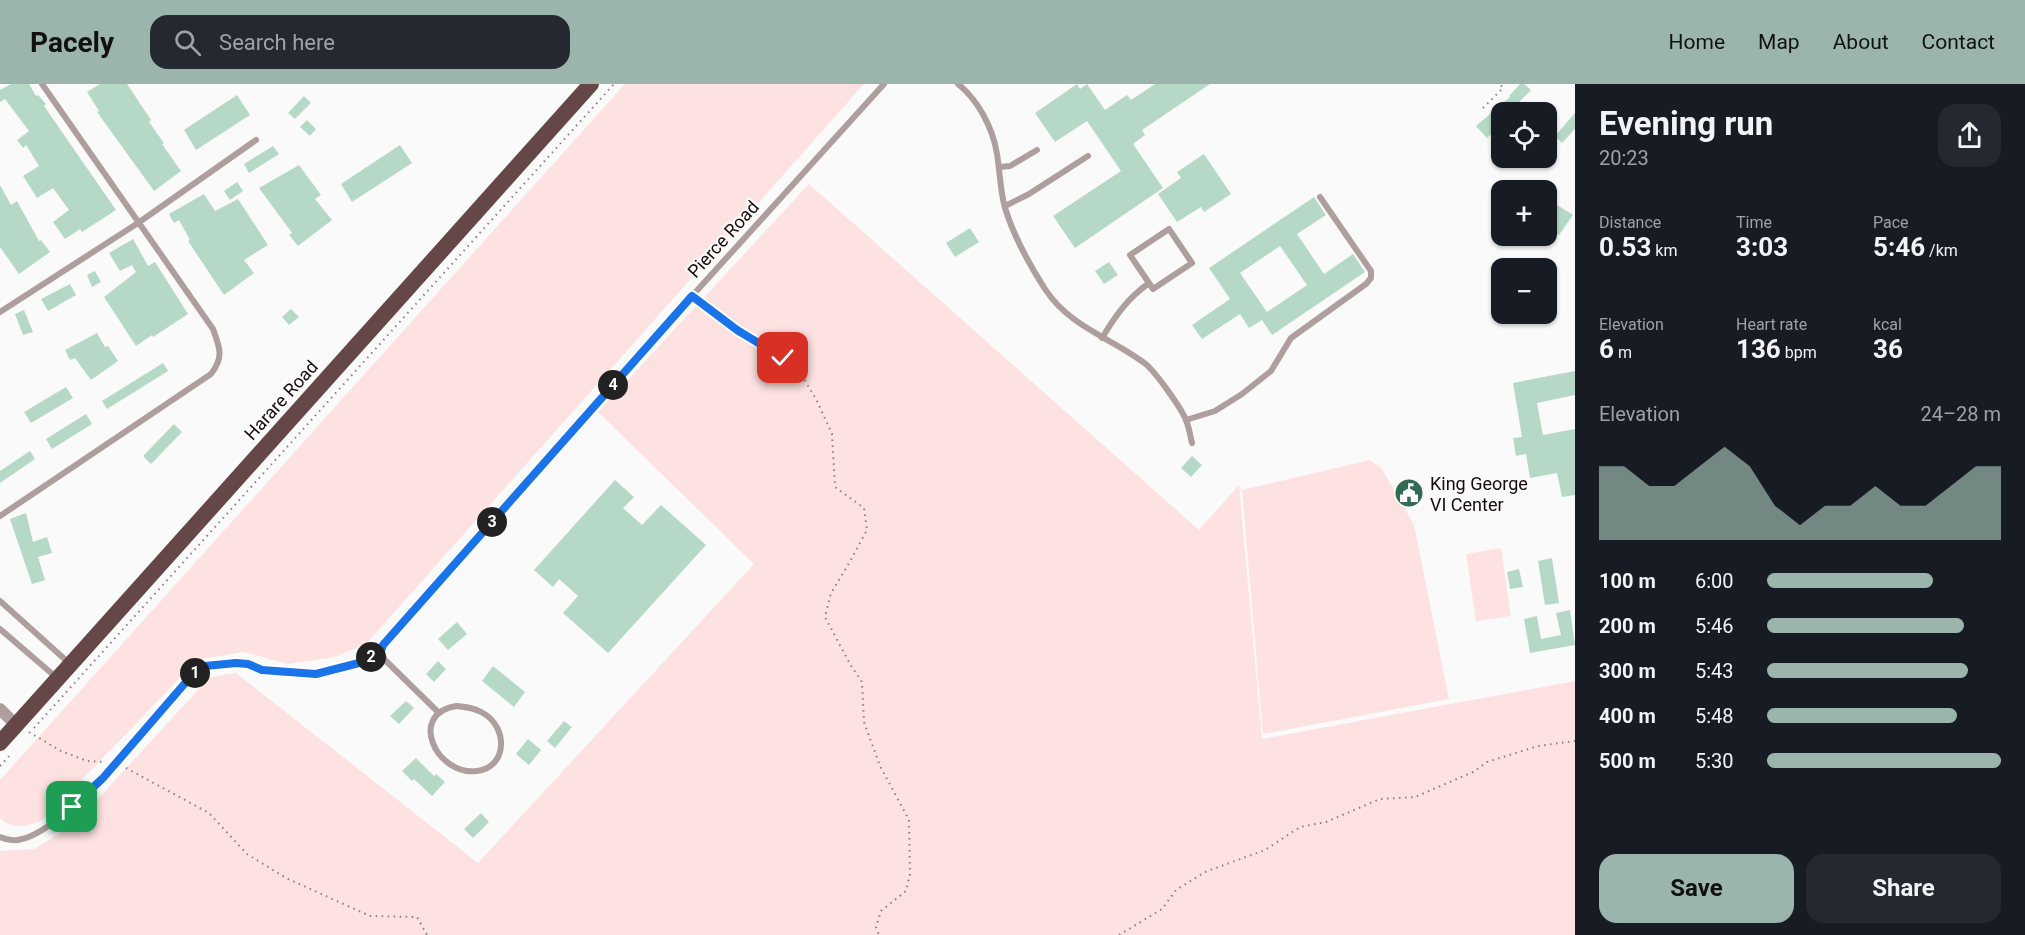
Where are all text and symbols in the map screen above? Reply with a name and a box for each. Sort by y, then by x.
search box [150,15,570,69]
text: Pacely [30,26,114,59]
icon: search [171,26,204,59]
text: Search here [219,30,335,55]
text: Home [1669,30,1725,54]
text: Map [1758,30,1800,54]
text: About [1833,30,1889,54]
text: Contact [1922,30,1995,54]
map controls [1491,102,1557,324]
button: locate [1491,102,1557,168]
text: Evening run [1599,104,1773,143]
button: share [1938,104,2001,167]
text: 20:23 [1599,146,1649,170]
button: + [1491,180,1557,246]
street label: Pierce Road [683,196,763,282]
text: Distance [1599,213,1661,232]
text: Time [1736,213,1772,232]
text: Pace [1873,213,1909,232]
text: 0.53 [1599,232,1651,262]
text: 3:03 [1736,232,1788,262]
text: 5:46 [1873,232,1925,262]
text: km [1651,241,1677,260]
text: /km [1925,241,1958,260]
button: − [1491,258,1557,324]
text: Elevation [1599,315,1664,334]
text: Heart rate [1736,315,1807,334]
text: kcal [1873,315,1902,334]
pin [757,332,808,383]
text: 6 [1599,334,1614,364]
text: 136 [1736,334,1781,364]
text: 36 [1873,334,1903,364]
icon: check [766,341,799,374]
text: m [1614,343,1632,362]
text: bpm [1781,343,1817,362]
street label: Harare Road [240,356,322,444]
pin: 4 [598,370,628,400]
text: 4 [608,375,618,394]
text: Elevation [1599,402,1680,426]
text: 24–28 m [1920,402,2001,426]
place label: King George VI Center [1430,473,1528,515]
public building icon: King George VI Center [1393,477,1425,509]
pin: 3 [477,507,507,537]
text: 3 [487,512,497,531]
text: 100 m [1599,569,1656,593]
text: 6:00 [1695,569,1734,593]
text: 200 m [1599,614,1656,638]
text: 5:46 [1695,614,1734,638]
pin: 2 [356,642,386,672]
text: 2 [366,647,376,666]
pin: 1 [180,658,210,688]
text: 300 m [1599,659,1656,683]
text: 5:43 [1695,659,1734,683]
text: 1 [190,663,200,682]
text: 400 m [1599,704,1656,728]
text: 5:48 [1695,704,1734,728]
text: 500 m [1599,749,1656,773]
text: 5:30 [1695,749,1734,773]
pin [46,781,97,832]
icon: arrive [55,790,88,823]
button: Save [1599,854,1794,923]
button: Share [1806,854,2001,923]

